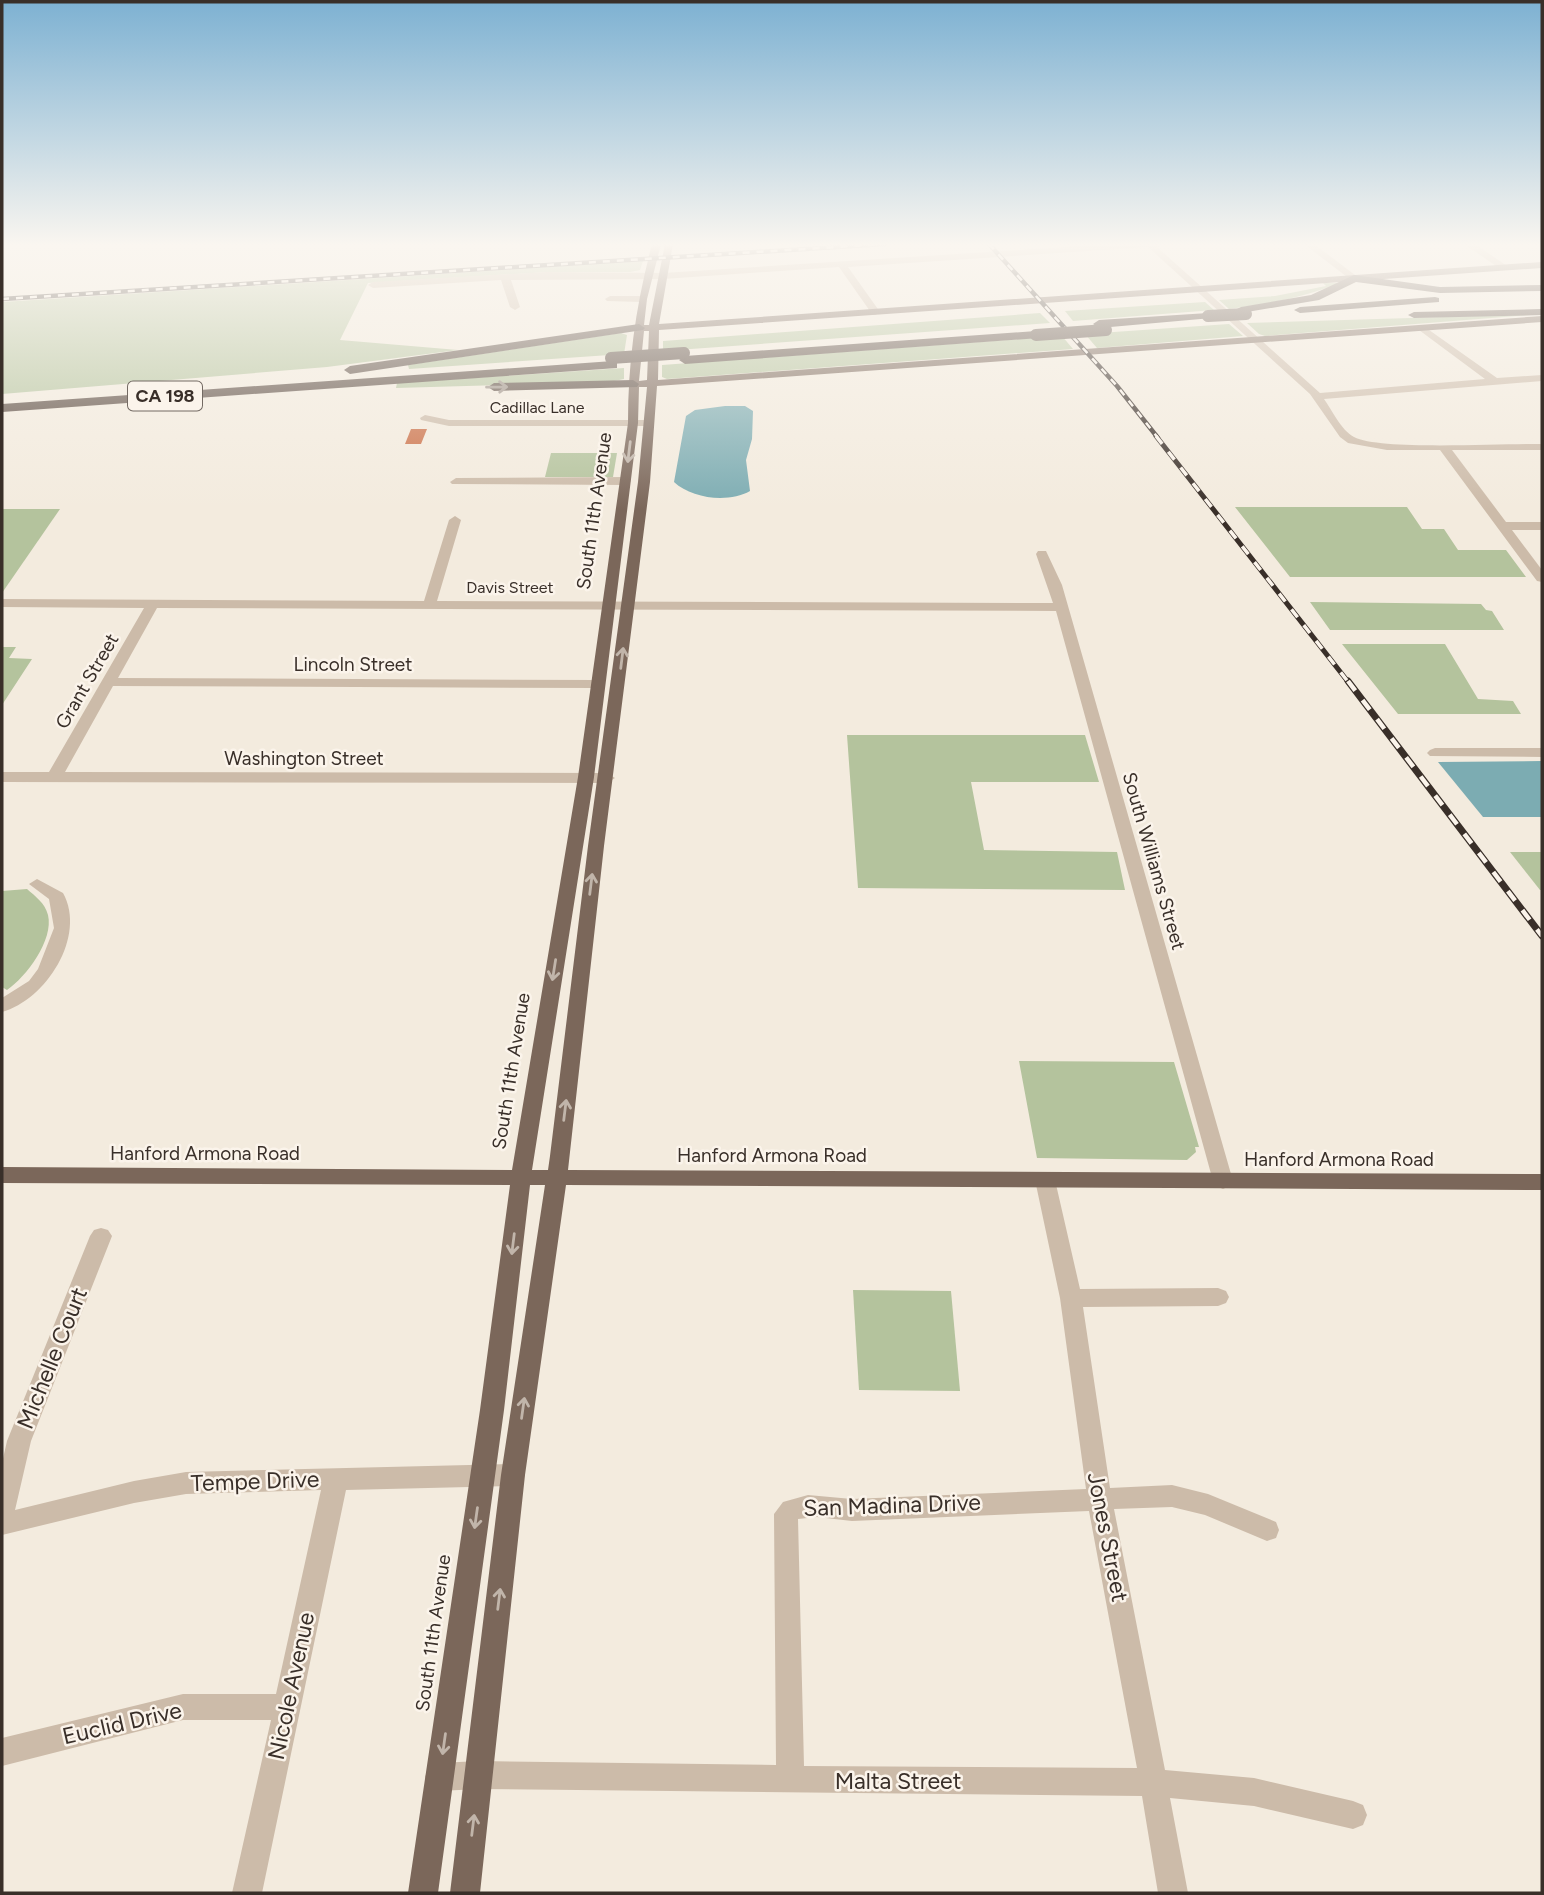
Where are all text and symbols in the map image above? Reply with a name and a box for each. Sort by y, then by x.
one-way arrow [485,380,508,394]
road number: CA 198 [128,382,202,410]
street label: Cadillac Lane [490,398,585,417]
street label: South 11th Avenue [572,431,616,591]
one-way arrow [622,440,635,463]
street label: Davis Street [466,578,554,597]
street label: Grant Street [50,629,124,733]
one-way arrow [616,647,629,670]
street label: Lincoln Street [294,653,412,676]
street label: Washington Street [224,747,384,770]
street label: South Williams Street [1118,769,1190,953]
one-way arrow [585,873,598,895]
one-way arrow [547,958,560,980]
street label: South 11th Avenue [487,991,535,1151]
one-way arrow [559,1099,572,1121]
street label: Hanford Armona Road [110,1142,300,1165]
street label: Hanford Armona Road [677,1144,867,1167]
street label: Hanford Armona Road [1244,1148,1434,1171]
one-way arrow [507,1233,520,1255]
street label: Michelle Court [11,1283,93,1433]
one-way arrow [517,1397,530,1419]
street label: Tempe Drive [190,1465,320,1497]
street label: Jones Street [1082,1470,1134,1604]
street label: San Madina Drive [803,1488,981,1522]
one-way arrow [469,1507,482,1529]
street label: South 11th Avenue [411,1553,455,1713]
one-way arrow [492,1589,505,1611]
street label: Nicole Avenue [262,1610,320,1762]
street label: Euclid Drive [60,1696,184,1750]
one-way arrow [437,1732,450,1755]
street label: Malta Street [835,1767,961,1795]
one-way arrow [466,1815,479,1837]

